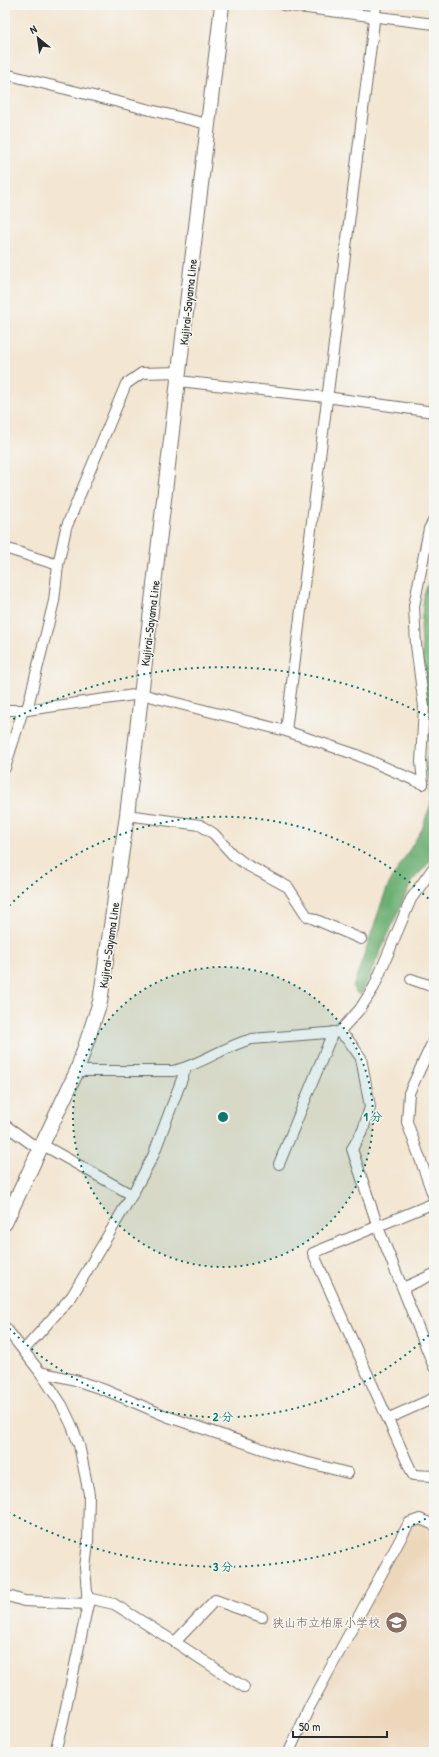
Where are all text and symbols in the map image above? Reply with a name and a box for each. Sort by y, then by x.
north arrow [18,18,58,58]
text: N [27,22,39,37]
street label: Kujirai-Sayama Line [175,258,201,346]
street label: Kujirai-Sayama Line [136,579,164,667]
street label: Kujirai-Sayama Line [95,901,123,989]
text: 1 分 [363,1108,383,1125]
centre of rings [216,1110,230,1124]
text: 2 分 [213,1408,233,1425]
text: 3 分 [213,1558,233,1575]
school or university icon: 狭山市立柏原小学校 [383,1609,409,1635]
place label: 狭山市立柏原小学校 [272,1614,380,1631]
scale bar [293,1713,387,1739]
text: 50 m [299,1718,320,1735]

